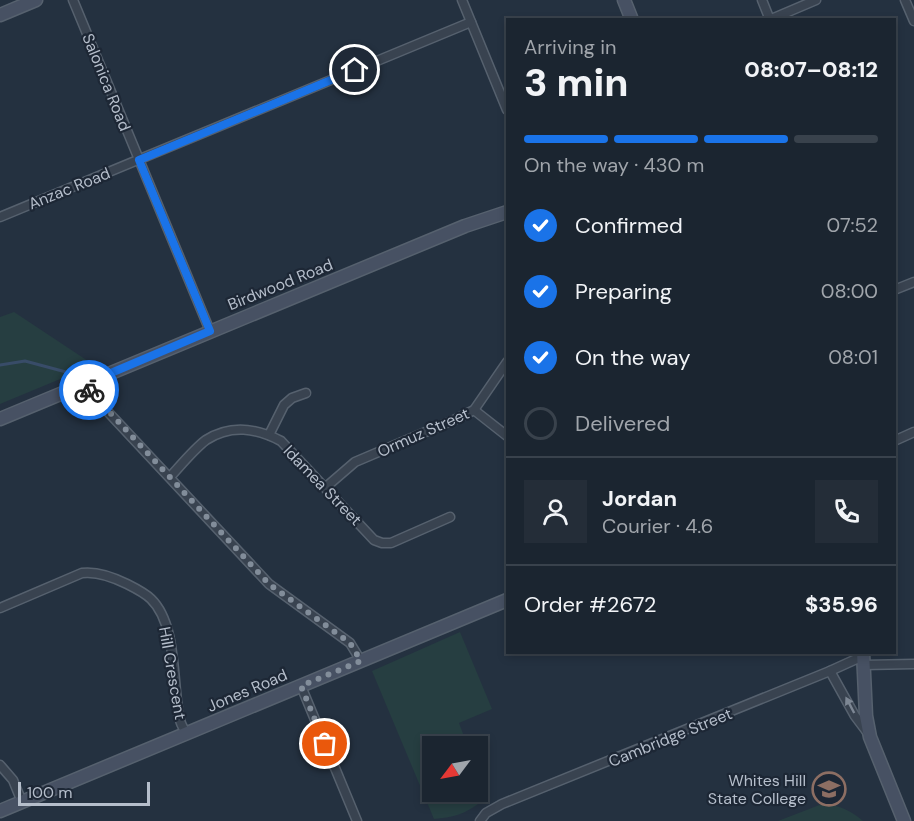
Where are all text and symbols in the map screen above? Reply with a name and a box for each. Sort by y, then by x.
street label: Salonica Road [77,30,136,134]
text: Arriving in [524,34,616,60]
pin [329,44,380,95]
icon: home [338,53,371,86]
text: 08:07–08:12 [744,55,878,84]
text: 3 min [524,57,629,108]
text: On the way · 430 m [524,152,704,178]
street label: Anzac Road [25,163,113,214]
icon: check [524,209,557,242]
text: Confirmed [575,211,683,240]
text: 07:52 [827,212,878,238]
street label: Birdwood Road [225,254,336,315]
icon: check [524,275,557,308]
text: Preparing [575,277,672,306]
text: 08:00 [821,278,878,304]
icon: check [524,341,557,374]
text: On the way [575,343,690,372]
text: 08:01 [828,344,878,370]
courier [59,360,119,420]
icon: bike [73,374,106,407]
street label: Ormuz Street [374,403,473,462]
text: Delivered [575,409,670,438]
street label: Idamea Street [279,441,366,530]
button: person [524,480,587,543]
button: phone [815,480,878,543]
text: Jordan [602,484,677,513]
text: Courier · 4.6 [602,513,713,539]
text: Order #2672 [524,590,657,619]
text: $35.96 [805,590,878,619]
street label: Hill Crescent [154,625,191,721]
street label: Jones Road [204,664,291,717]
one-way arrow [845,696,855,713]
street label: Cambridge Street [605,703,735,772]
pin [299,718,350,769]
icon: bag [308,727,341,760]
north arrow [422,736,488,802]
map controls [422,736,488,802]
place label: Whites Hill State College [708,770,806,809]
school or university icon: Whites Hill State College [811,771,847,807]
scale bar [18,779,150,806]
text: 100 m [27,782,72,803]

